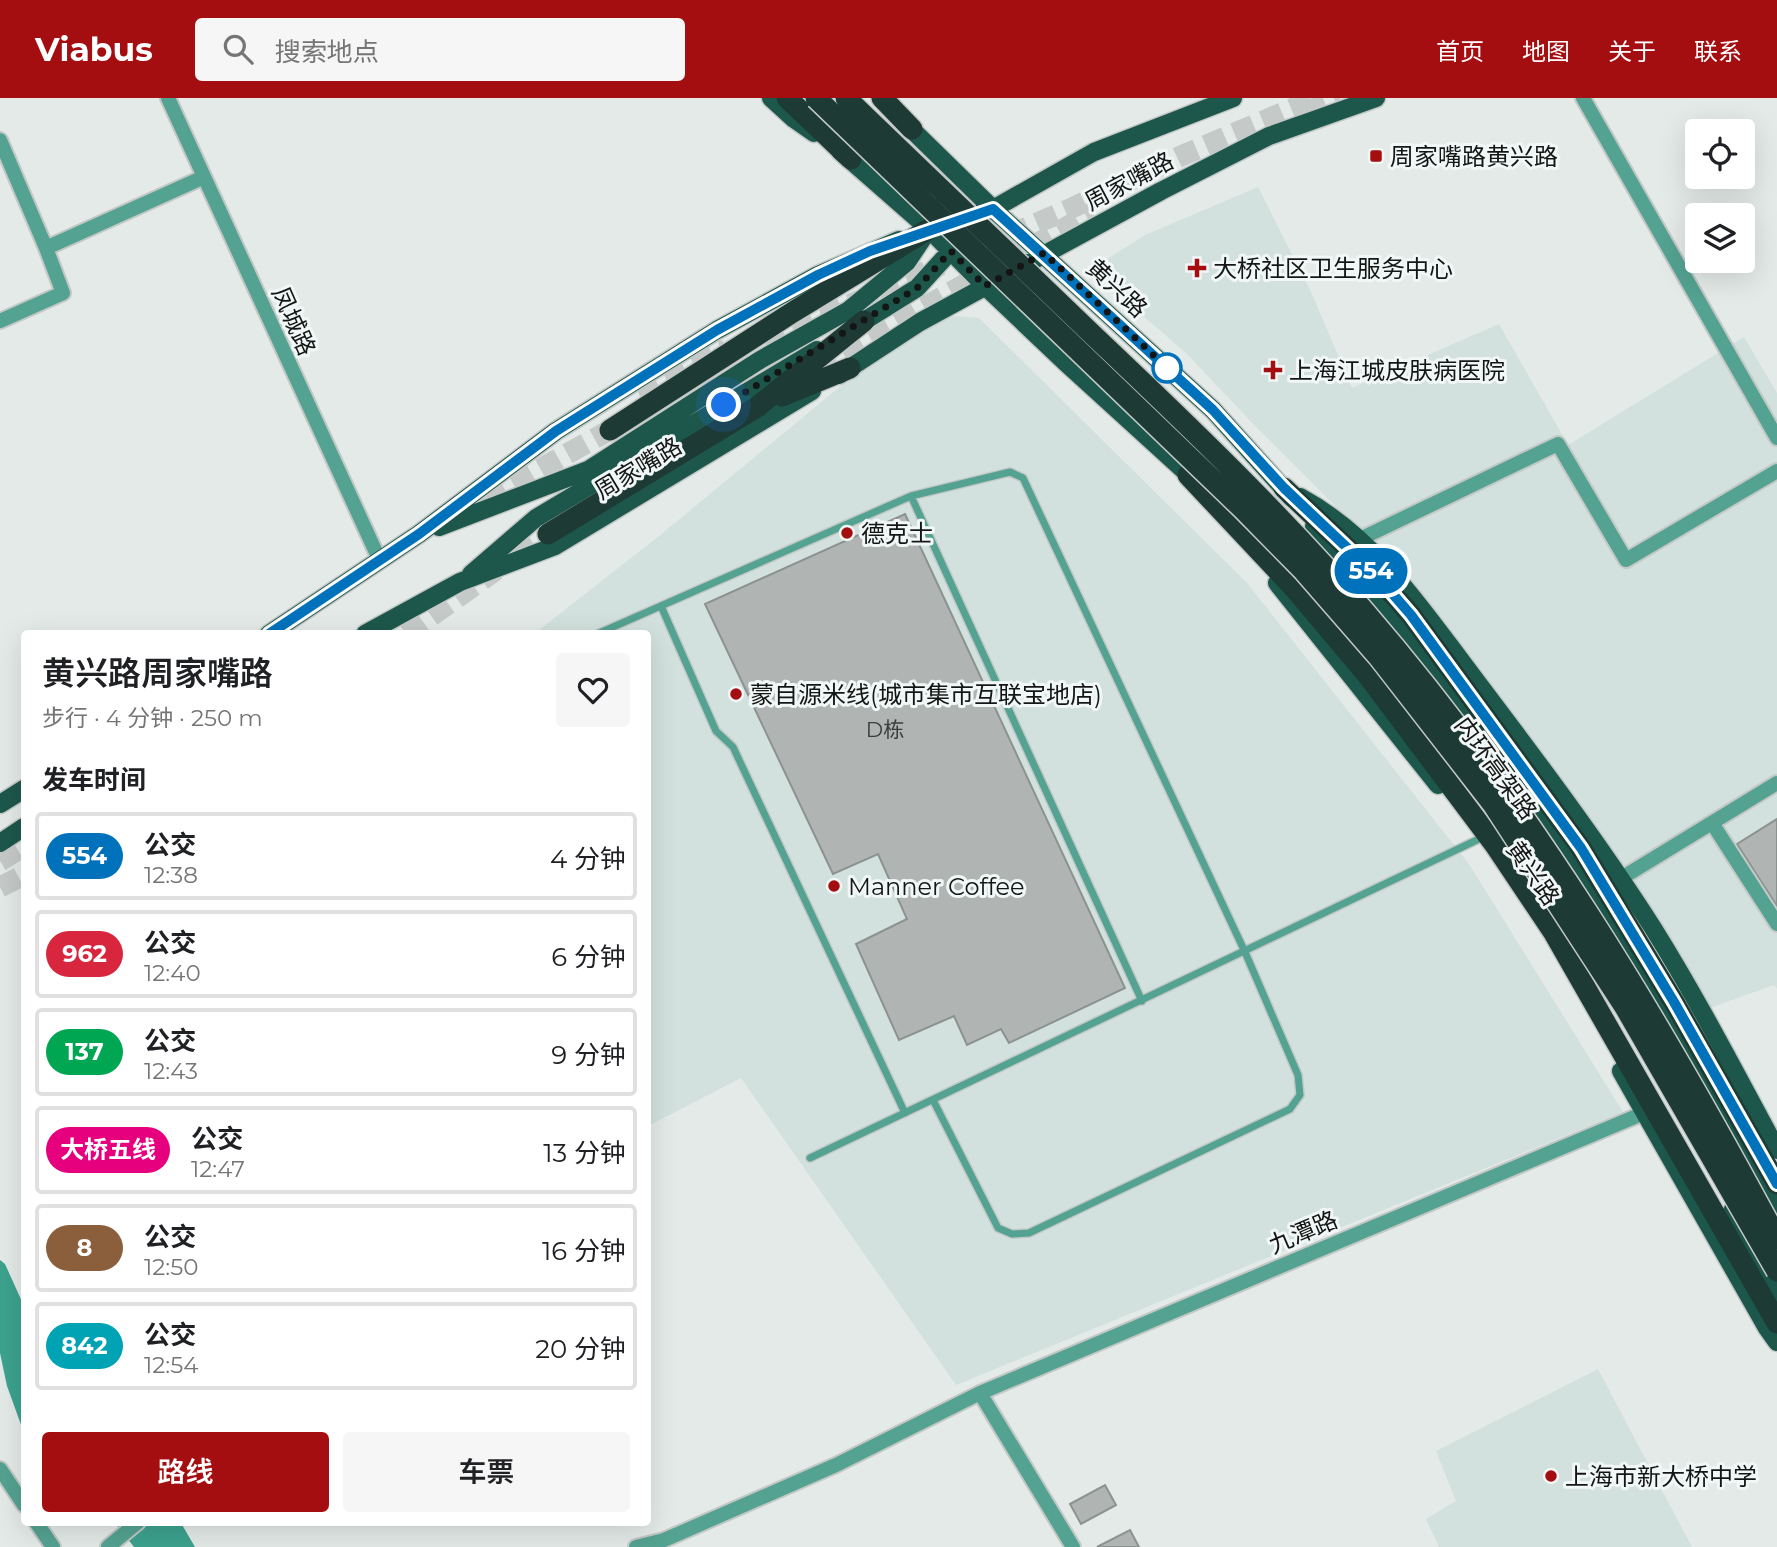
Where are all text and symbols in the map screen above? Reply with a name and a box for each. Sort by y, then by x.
search box [195,18,685,81]
text: Viabus [35,29,153,69]
icon: search [219,30,257,68]
text: 搜索地点 [275,36,379,68]
text: 首页 [1436,37,1484,66]
text: 地图 [1522,37,1570,66]
text: 关于 [1608,37,1656,66]
text: 联系 [1694,37,1742,66]
map controls [1685,119,1755,273]
button: locate [1685,119,1755,189]
place label: 周家嘴路黄兴路 [1390,142,1558,171]
street label: 周家嘴路 [1080,146,1178,216]
marker: 周家嘴路黄兴路 [1368,148,1384,164]
button: layers [1685,203,1755,273]
street label: 黄兴路 [1081,253,1153,323]
place label: 大桥社区卫生服务中心 [1213,254,1453,283]
marker: 大桥社区卫生服务中心 [1187,258,1207,278]
street label: 凤城路 [266,282,322,360]
unlabelled marker [1152,353,1182,383]
place label: 上海江城皮肤病医院 [1289,356,1505,385]
marker: 上海江城皮肤病医院 [1263,360,1283,380]
your location [706,387,741,422]
street label: 周家嘴路 [589,431,687,505]
place label: 德克士 [861,519,933,548]
marker: 德克士 [839,525,855,541]
line badge: 554 [1331,548,1411,594]
text: 554 [1349,556,1393,585]
text: 黄兴路周家嘴路 [42,653,273,693]
button: heart [556,653,630,727]
place label: 蒙自源米线(城市集市互联宝地店) [750,680,1102,709]
marker: 蒙自源米线(城市集市互联宝地店) [728,686,744,702]
text: 步行 · 4 分钟 · 250 m [42,704,263,732]
street label: 内环高架路 [1449,711,1543,825]
house number: D栋 [866,717,904,742]
text: 发车时间 [42,764,146,796]
text: 公交 [144,829,196,861]
street label: 黄兴路 [1500,835,1566,911]
text: 554 [62,841,107,870]
text: 4 分钟 [550,843,626,875]
text: 12:38 [144,861,198,889]
place label: Manner Coffee [848,872,1025,901]
marker: Manner Coffee [826,878,842,894]
text: 公交 [144,927,196,959]
text: 962 [62,939,107,968]
text: 6 分钟 [551,941,626,973]
text: 12:40 [144,959,201,987]
text: 公交 [144,1025,196,1057]
text: 137 [65,1037,104,1066]
text: 9 分钟 [551,1039,626,1071]
text: 12:43 [144,1057,198,1085]
text: 公交 [191,1123,243,1155]
text: 大桥五线 [60,1135,156,1164]
text: 13 分钟 [543,1137,626,1169]
text: 12:47 [191,1155,245,1183]
street label: 九潭路 [1264,1205,1342,1259]
text: 公交 [144,1221,196,1253]
text: 8 [77,1233,92,1262]
text: 16 分钟 [542,1235,626,1267]
text: 12:50 [144,1253,199,1281]
text: 公交 [144,1319,196,1351]
text: 842 [61,1331,108,1360]
text: 20 分钟 [535,1333,626,1365]
text: 12:54 [144,1351,198,1379]
button: 路线 [42,1432,329,1512]
button: 车票 [343,1432,630,1512]
place label: 上海市新大桥中学 [1565,1462,1757,1491]
marker: 上海市新大桥中学 [1543,1468,1559,1484]

